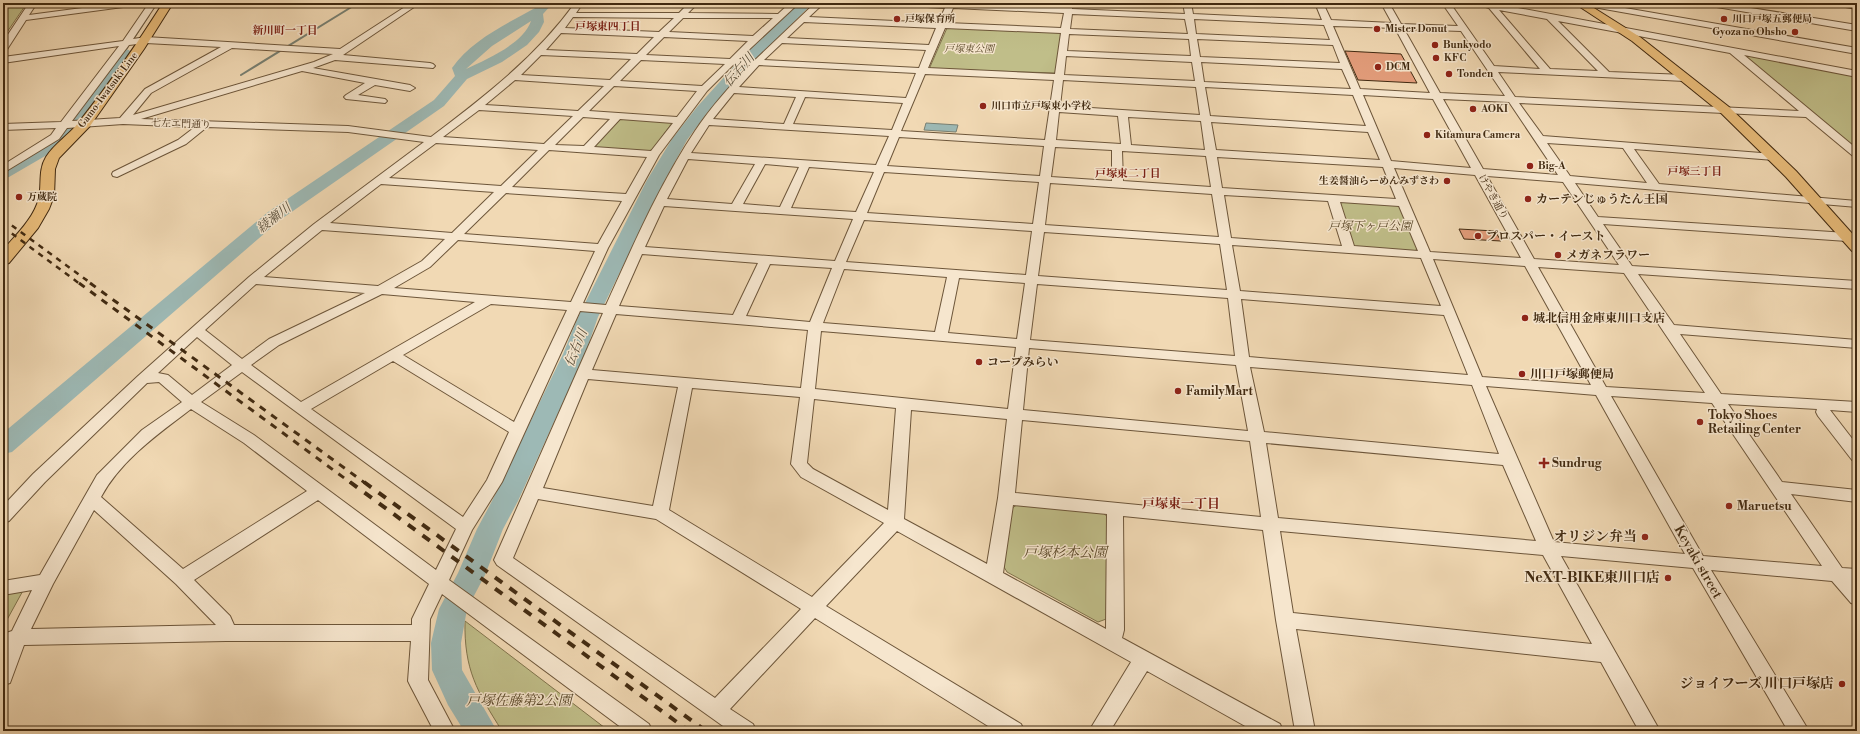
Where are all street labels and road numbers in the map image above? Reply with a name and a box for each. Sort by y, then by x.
street label: Gamo-Iwatsuki Line [76,50,140,130]
street label: 七左エ門通り [151,117,211,131]
street label: けやき通り [1476,172,1510,222]
street label: Keyaki street [1670,522,1726,602]

